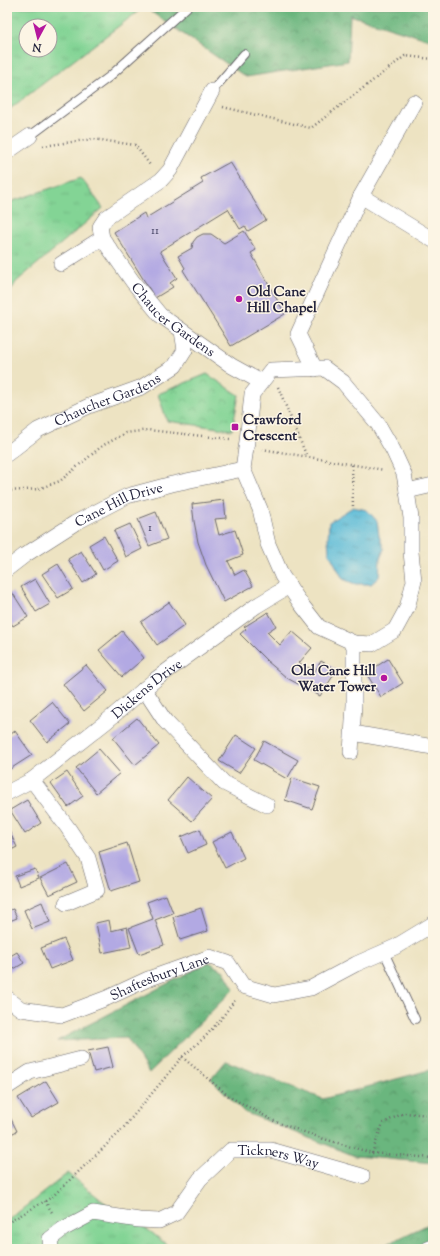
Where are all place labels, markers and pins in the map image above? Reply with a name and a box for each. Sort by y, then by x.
place label: Old Cane Hill Chapel [247,283,317,319]
marker: Old Cane Hill Chapel [234,294,244,304]
place label: Crawford Crescent [243,411,302,447]
marker: Crawford Crescent [230,422,240,432]
place label: Old Cane Hill Water Tower [291,662,377,698]
marker: Old Cane Hill Water Tower [379,673,389,683]

